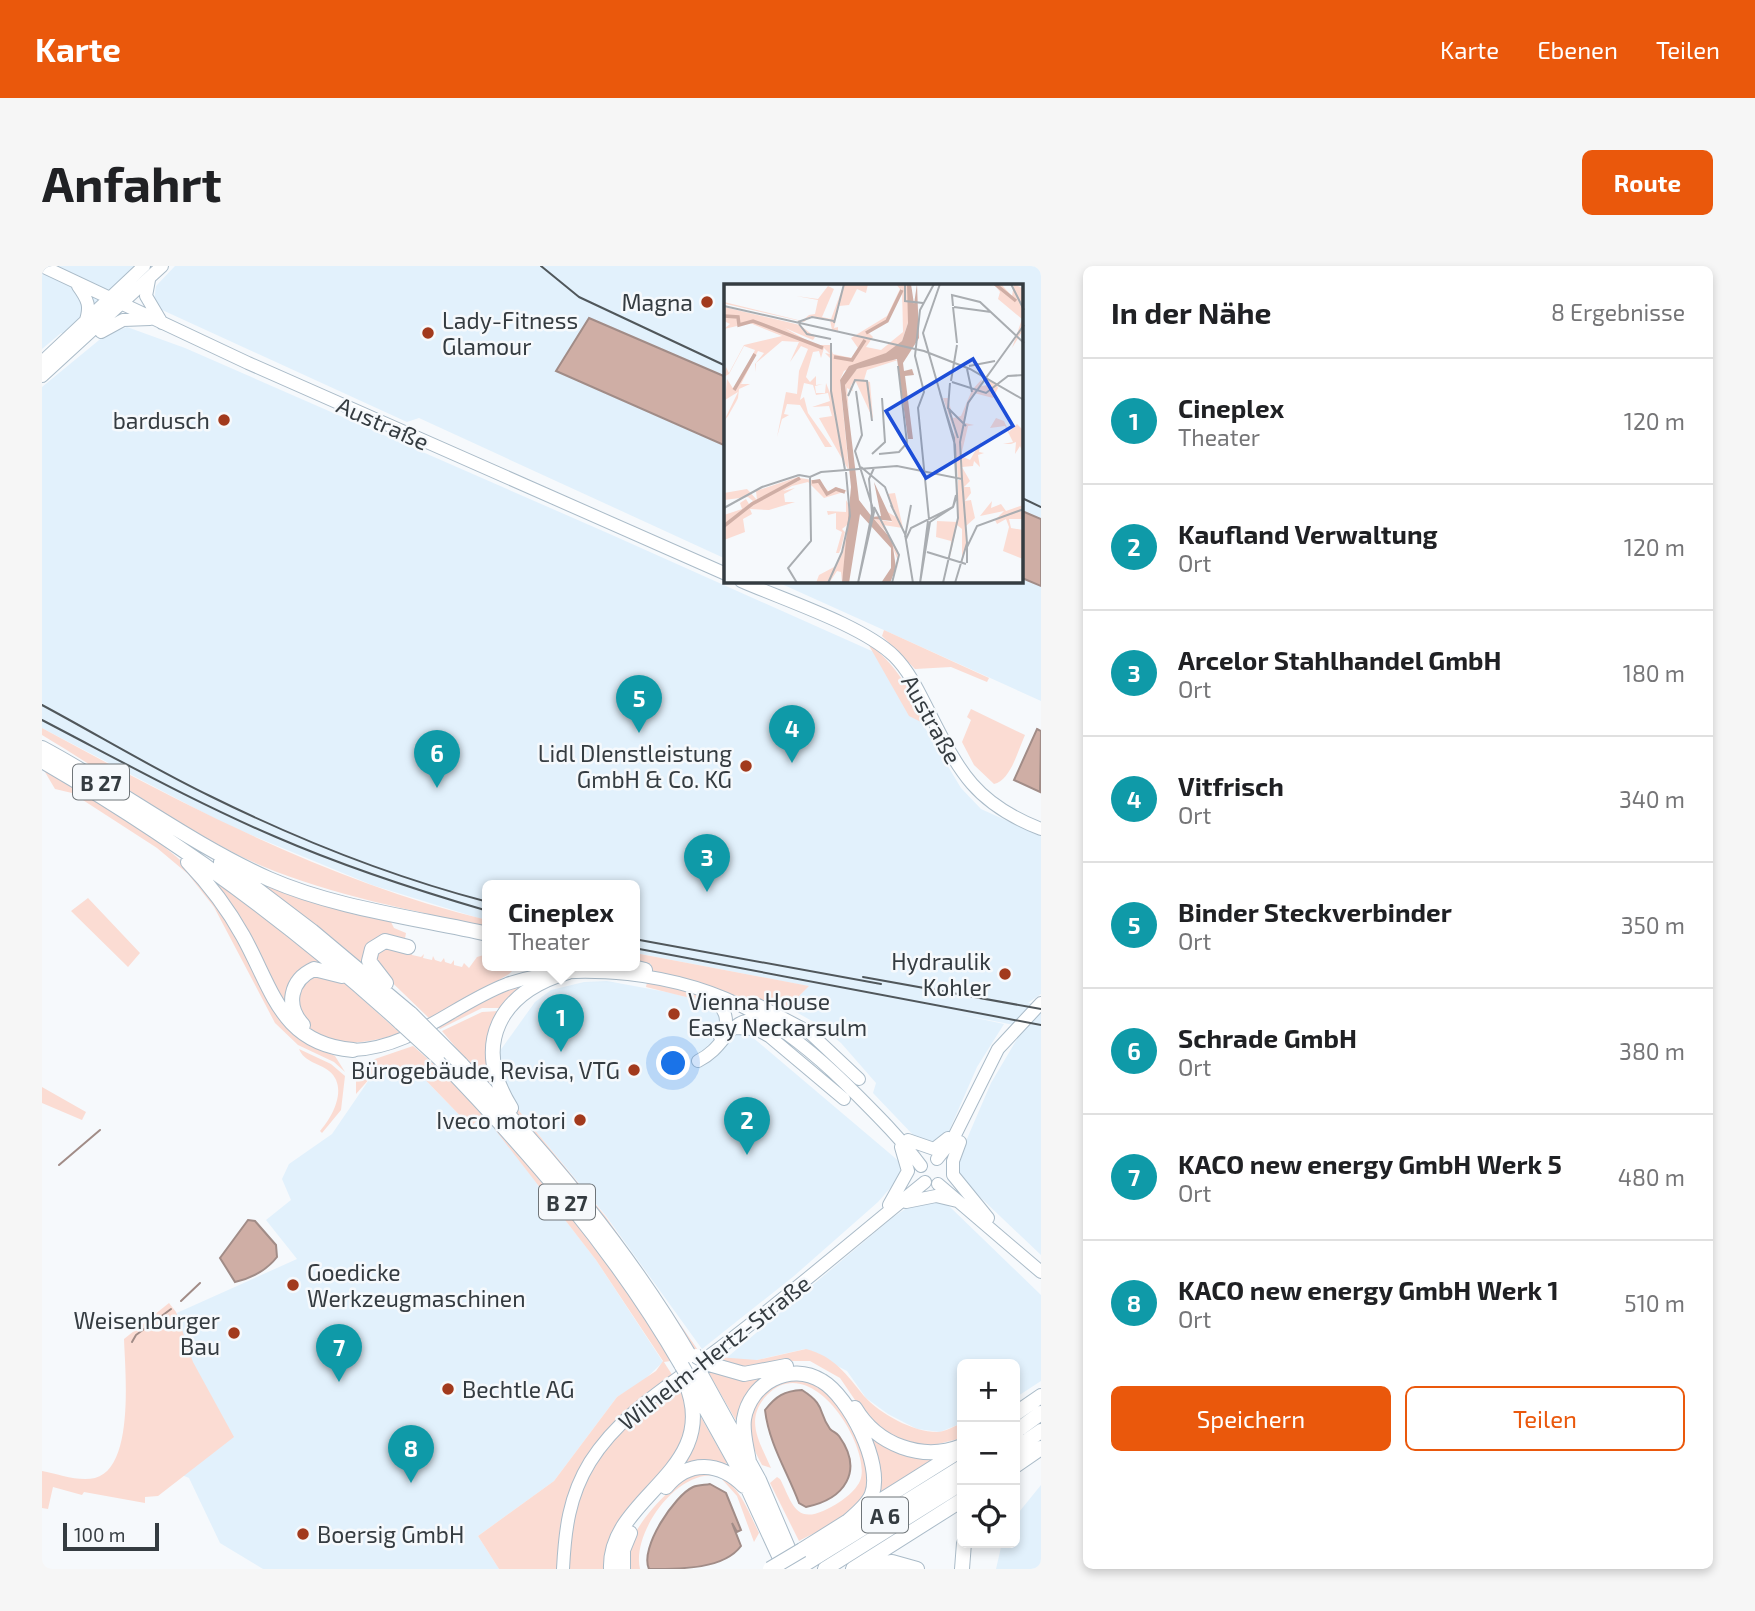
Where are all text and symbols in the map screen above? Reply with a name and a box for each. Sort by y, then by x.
text: Karte [35,29,121,69]
text: Karte [1440,35,1499,64]
text: Ebenen [1537,35,1618,64]
text: Teilen [1656,35,1720,64]
button: Route [1582,150,1713,215]
text: Anfahrt [42,153,222,212]
inset map [724,284,1024,583]
place label: Magna [621,288,693,316]
marker: Magna [699,294,715,310]
text: In der Nähe [1111,294,1272,330]
text: 8 Ergebnisse [1551,298,1685,326]
place label: Lady-Fitness Glamour [442,306,578,360]
marker: Lady-Fitness Glamour [420,325,436,341]
street label: Austraße [333,390,433,456]
text: Cineplex [1178,392,1284,423]
place label: bardusch [113,406,210,434]
text: 1 [1129,407,1139,435]
text: 120 m [1624,407,1685,435]
marker: bardusch [216,412,232,428]
text: Theater [1178,423,1260,451]
text: Kaufland Verwaltung [1178,518,1438,549]
text: 2 [1127,533,1141,561]
text: 120 m [1624,533,1685,561]
text: Ort [1178,549,1211,577]
text: Arcelor Stahlhandel GmbH [1178,644,1501,675]
text: 3 [1127,659,1141,687]
text: 180 m [1623,659,1685,687]
street label: Austraße [896,670,968,768]
pin: 5 [616,675,662,733]
text: Ort [1178,675,1211,703]
pin: 4 [769,705,815,763]
pin: 6 [414,730,460,788]
place label: Lidl DIenstleistung GmbH & Co. KG [538,739,732,793]
marker: Lidl DIenstleistung GmbH & Co. KG [738,758,754,774]
road number: B 27 [73,764,129,800]
text: Vitfrisch [1178,770,1284,801]
text: 4 [1127,785,1141,813]
text: 340 m [1619,785,1685,813]
text: Ort [1178,801,1211,829]
pin: 3 [684,834,730,892]
popup [482,880,640,971]
text: Cineplex [508,896,614,927]
text: Binder Steckverbinder [1178,896,1452,927]
text: 5 [1128,911,1140,939]
text: 350 m [1621,911,1685,939]
text: Theater [508,927,590,955]
text: Ort [1178,927,1211,955]
place label: Hydraulik Kohler [891,947,991,1001]
marker: Hydraulik Kohler [997,966,1013,982]
place label: Vienna House Easy Neckarsulm [688,987,867,1041]
pin: 1 [538,994,584,1052]
marker: Vienna House Easy Neckarsulm [666,1006,682,1022]
text: Schrade GmbH [1178,1022,1357,1053]
text: 6 [1127,1037,1141,1065]
text: 380 m [1619,1037,1685,1065]
your location [656,1046,690,1080]
text: Ort [1178,1053,1211,1081]
place label: Bürogebäude, Revisa, VTG [351,1056,620,1084]
marker: Bürogebäude, Revisa, VTG [626,1062,642,1078]
pin: 2 [724,1097,770,1155]
place label: Iveco motori [436,1106,566,1134]
marker: Iveco motori [572,1112,588,1128]
text: KACO new energy GmbH Werk 5 [1178,1148,1562,1179]
text: 7 [1128,1163,1140,1191]
text: 480 m [1618,1163,1685,1191]
text: Ort [1178,1179,1211,1207]
road number: B 27 [539,1184,595,1220]
place label: Goedicke Werkzeugmaschinen [307,1258,526,1312]
street label: Wilhelm-Hertz-Straße [613,1268,815,1436]
text: KACO new energy GmbH Werk 1 [1178,1274,1559,1305]
marker: Goedicke Werkzeugmaschinen [285,1277,301,1293]
text: 8 [1127,1289,1141,1317]
text: 510 m [1624,1289,1685,1317]
text: Ort [1178,1305,1211,1333]
place label: Weisenburger Bau [73,1306,220,1360]
pin: 7 [316,1324,362,1382]
marker: Weisenburger Bau [226,1325,242,1341]
map controls [957,1359,1020,1548]
button: + [957,1359,1020,1422]
place label: Bechtle AG [462,1375,574,1403]
marker: Bechtle AG [440,1381,456,1397]
button: Speichern [1111,1386,1391,1451]
button: Teilen [1405,1386,1685,1451]
button: − [957,1422,1020,1485]
pin: 8 [388,1425,434,1483]
button: locate [957,1485,1020,1548]
road number: A 6 [862,1498,908,1532]
scale bar [63,1520,159,1552]
place label: Boersig GmbH [317,1520,464,1548]
text: 100 m [74,1523,125,1546]
marker: Boersig GmbH [295,1526,311,1542]

